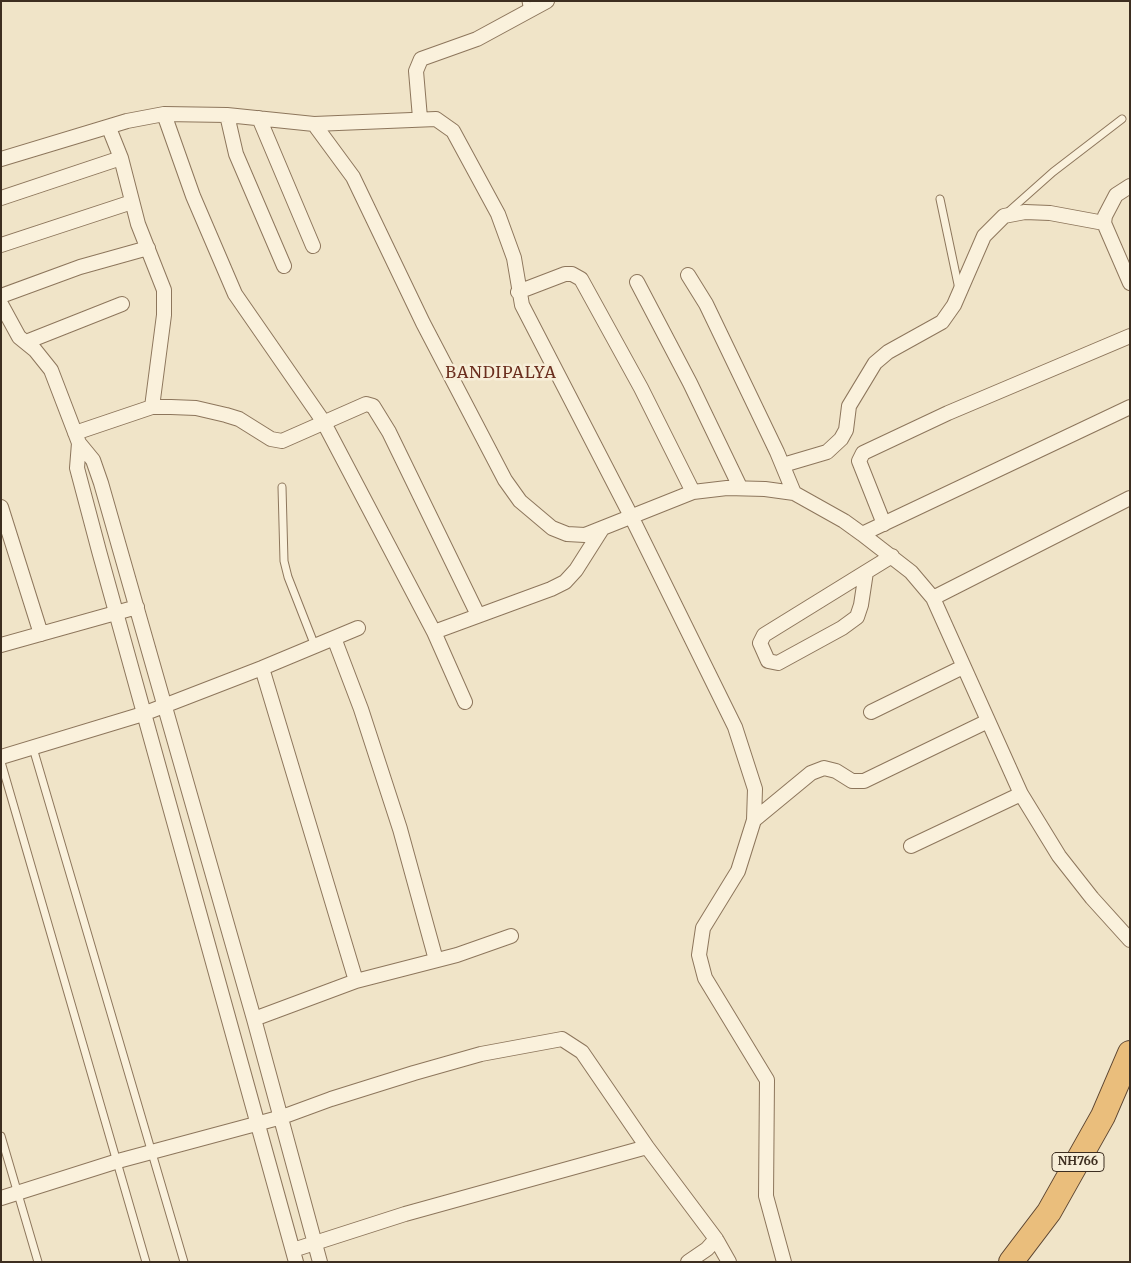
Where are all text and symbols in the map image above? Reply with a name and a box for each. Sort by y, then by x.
district label: BANDIPALYA [444,363,558,383]
road number: NH766 [1052,1152,1104,1172]

